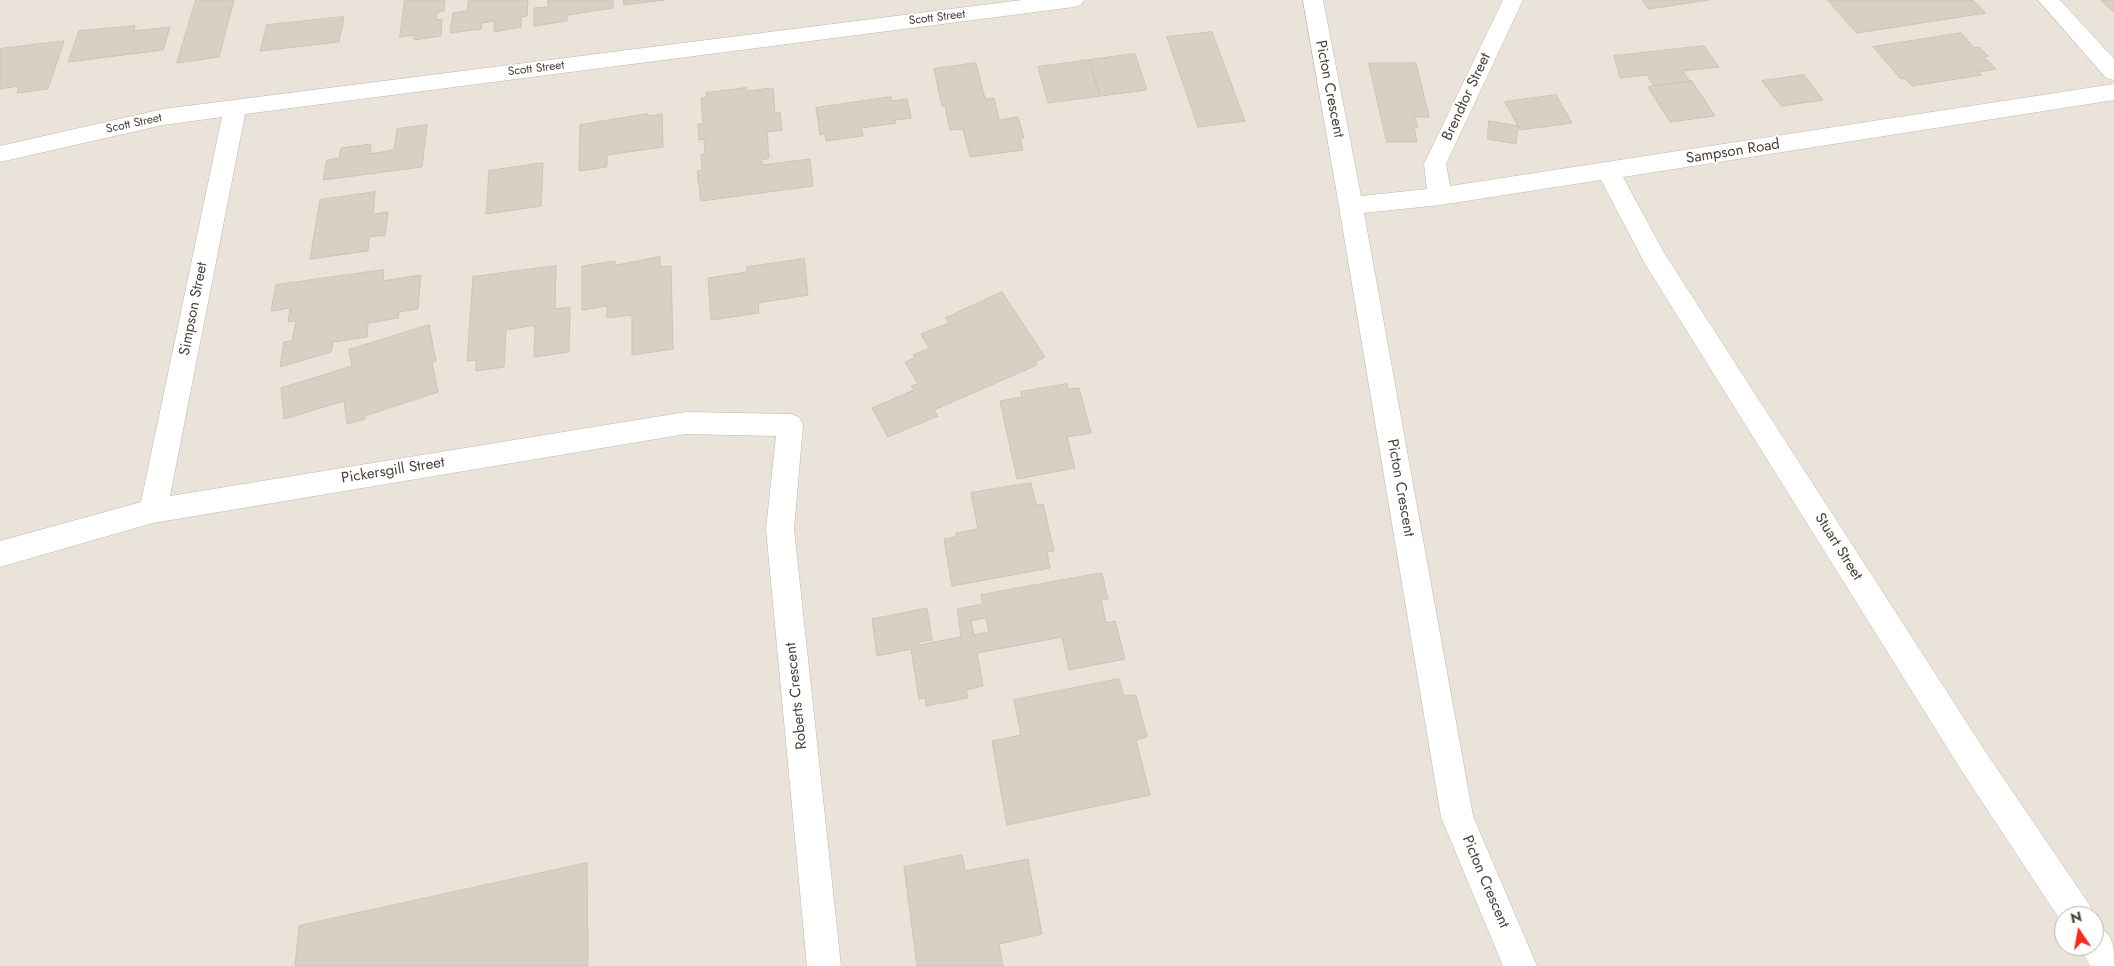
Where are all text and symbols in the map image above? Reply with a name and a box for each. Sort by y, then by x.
street label: Scott Street [908,7,966,29]
street label: Picton Crescent [1311,39,1347,139]
street label: Brendtor Street [1439,50,1495,144]
street label: Scott Street [507,58,565,80]
street label: Scott Street [105,111,163,137]
street label: Sampson Road [1685,136,1781,168]
street label: Simpson Street [176,261,212,357]
street label: Picton Crescent [1383,438,1417,538]
street label: Pickersgill Street [340,454,446,488]
street label: Stuart Street [1810,510,1866,584]
street label: Roberts Crescent [782,642,812,750]
street label: Picton Crescent [1457,833,1513,931]
north arrow [2054,906,2104,956]
text: N [2069,906,2084,928]

